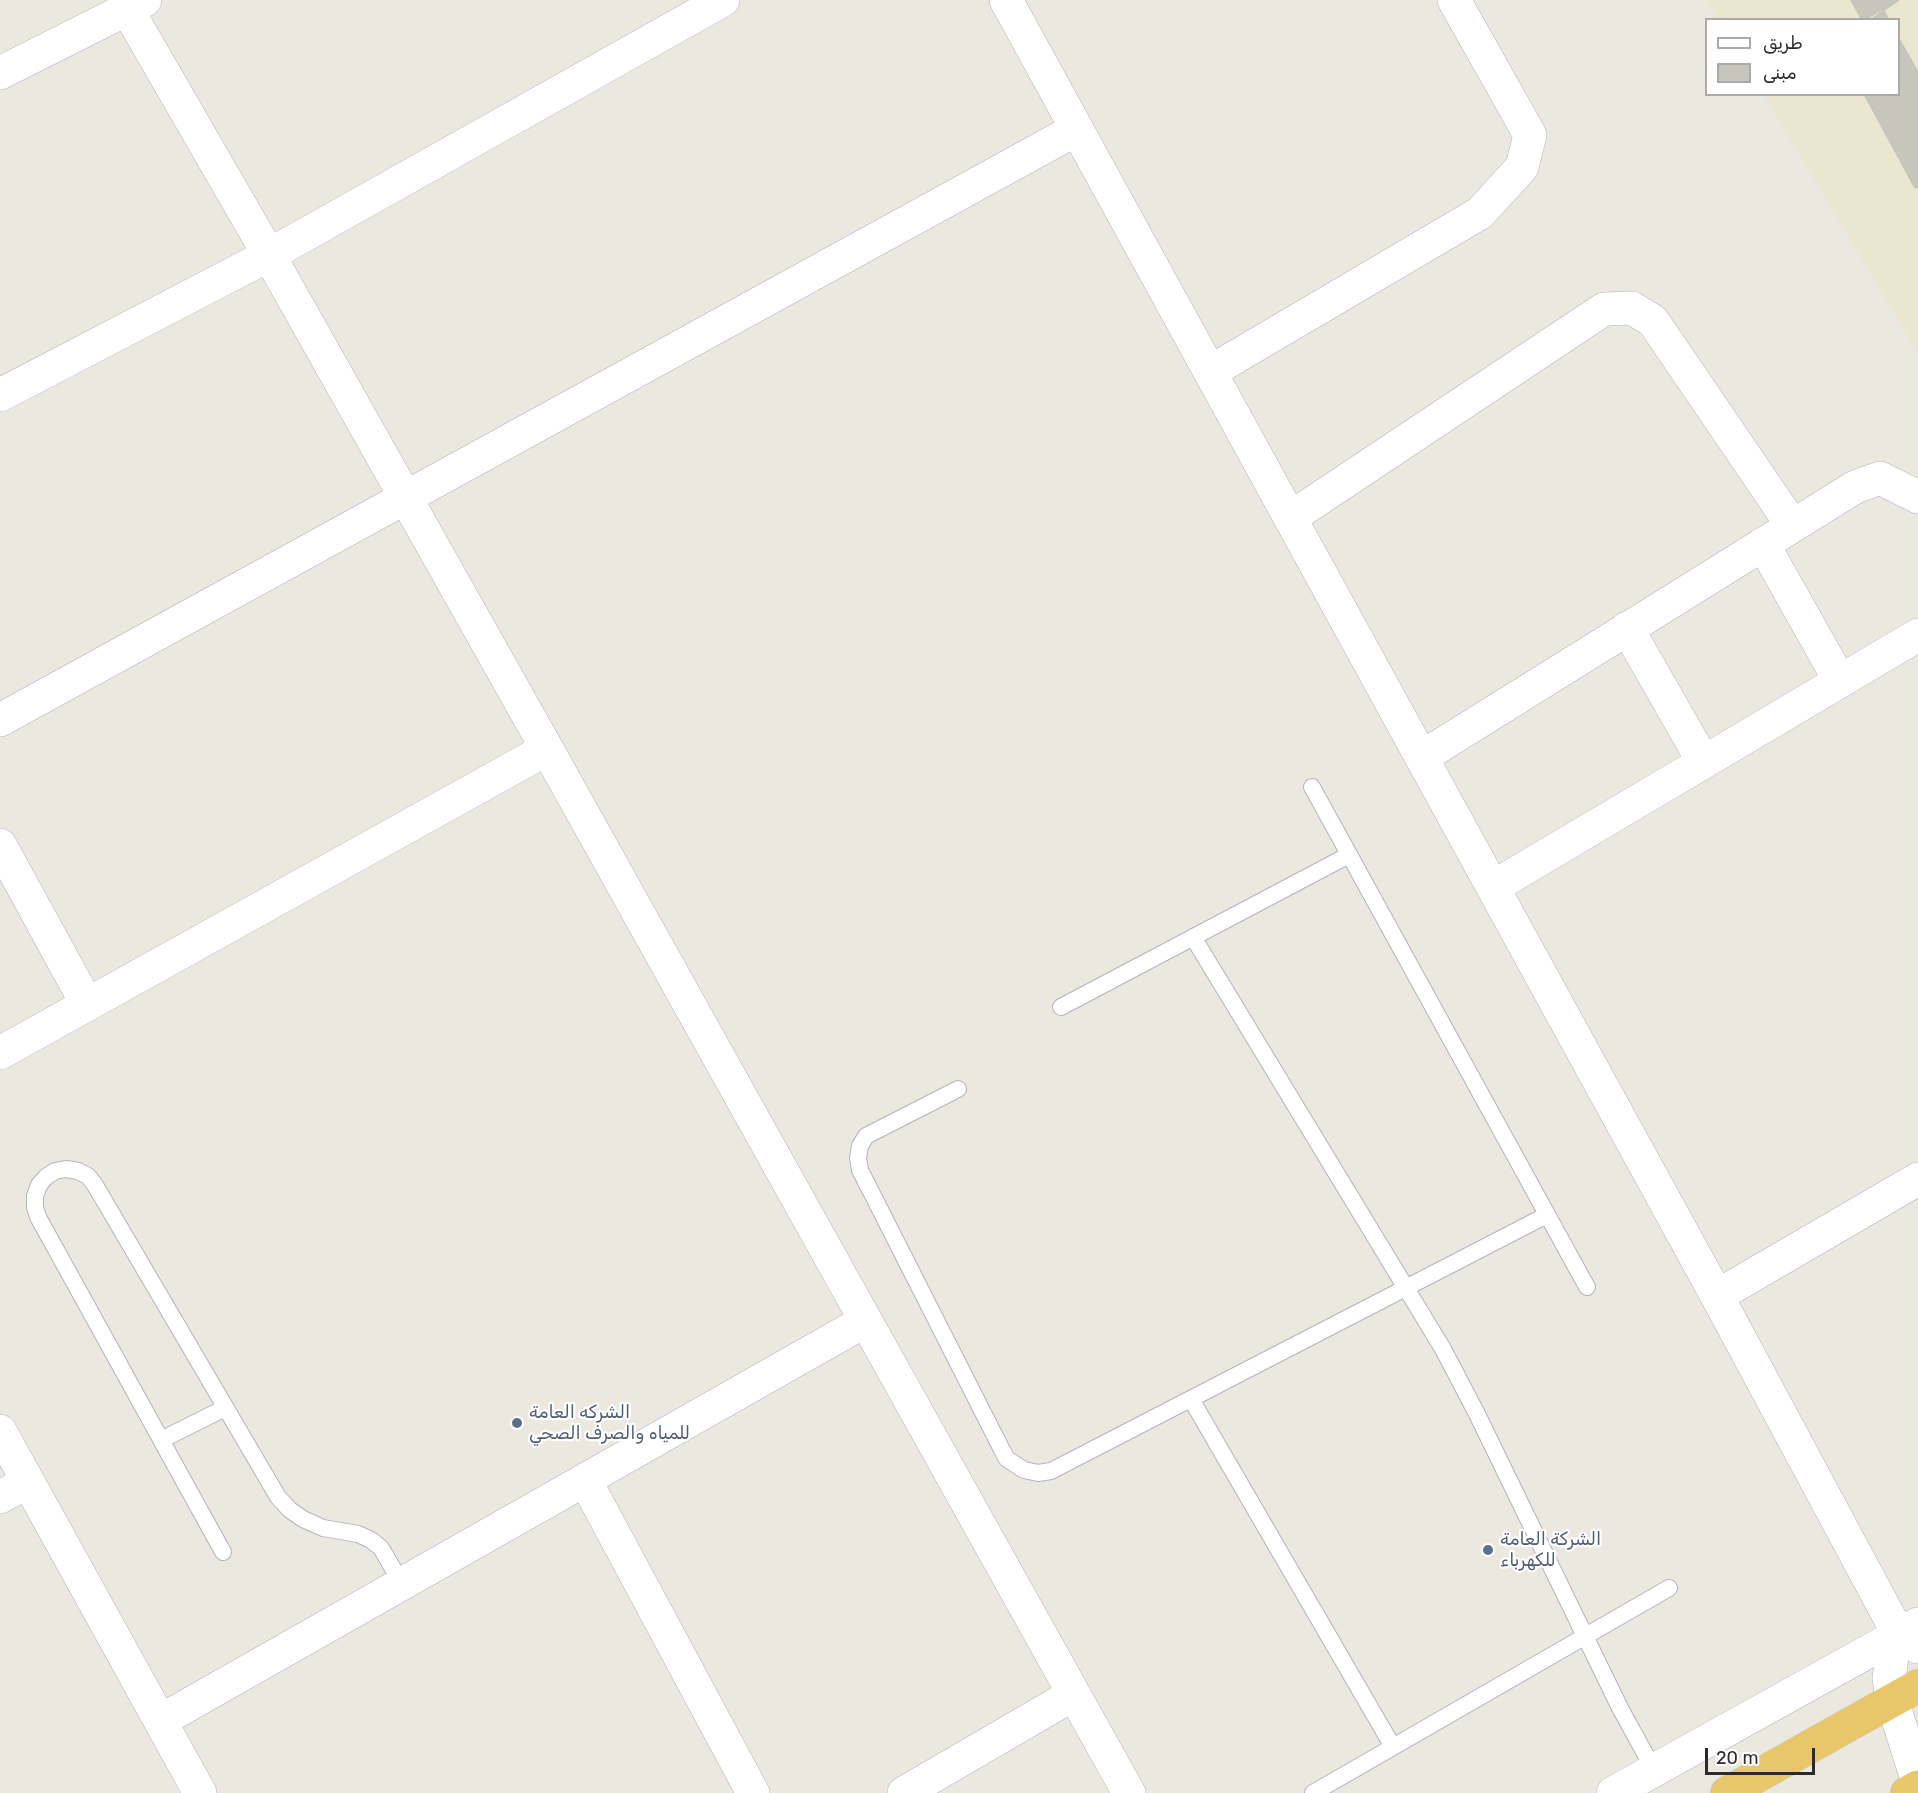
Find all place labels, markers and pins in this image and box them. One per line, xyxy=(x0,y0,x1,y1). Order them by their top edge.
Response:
place label: الشركه العامة للمياه والصرف الصحي xyxy=(529,1402,690,1444)
marker: الشركه العامة للمياه والصرف الصحي xyxy=(510,1416,524,1430)
place label: الشركة العامة للكهرباء xyxy=(1500,1529,1601,1572)
marker: الشركة العامة للكهرباء xyxy=(1481,1543,1495,1557)

